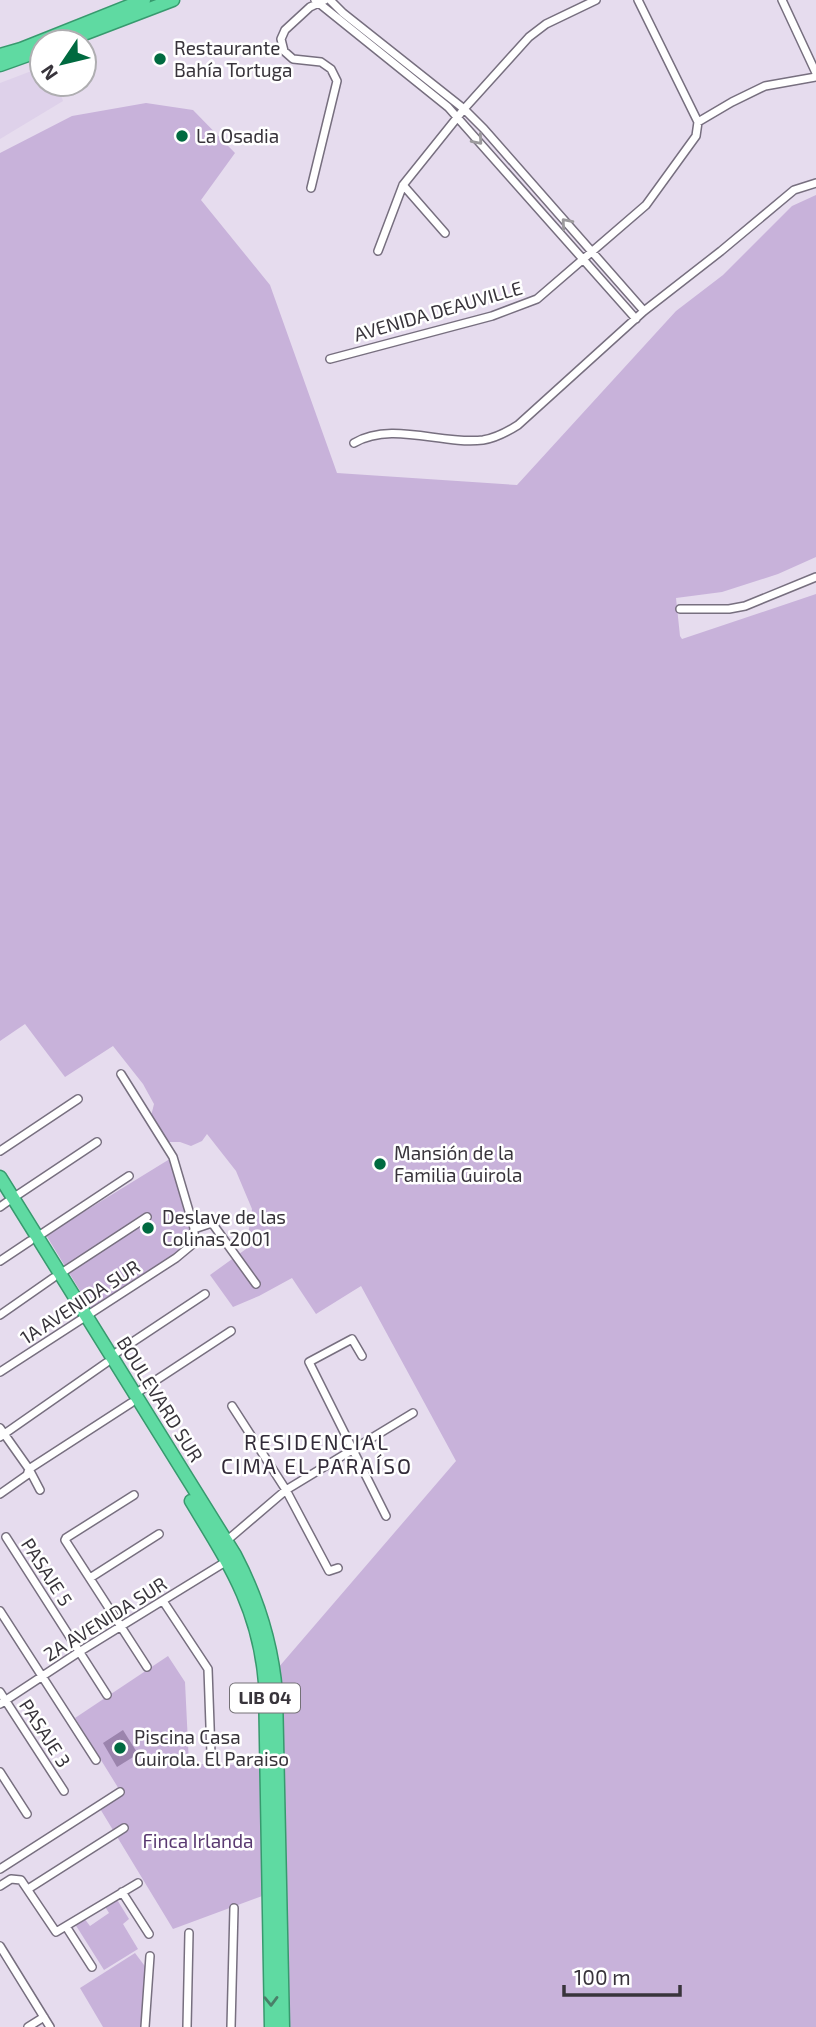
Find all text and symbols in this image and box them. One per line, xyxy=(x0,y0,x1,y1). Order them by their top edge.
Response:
north arrow xyxy=(28,28,98,98)
place label: Restaurante Bahía Tortuga xyxy=(174,36,293,81)
marker: Restaurante Bahía Tortuga xyxy=(152,51,168,67)
text: N xyxy=(35,61,62,85)
place label: La Osadia xyxy=(196,124,279,147)
marker: La Osadia xyxy=(174,128,190,144)
one-way arrow xyxy=(470,132,482,145)
one-way arrow xyxy=(562,218,574,231)
street label: AVENIDA DEAUVILLE xyxy=(351,275,525,346)
place label: Mansión de la Familia Guirola xyxy=(394,1141,522,1186)
marker: Mansión de la Familia Guirola xyxy=(372,1156,388,1172)
place label: Deslave de las Colinas 2001 xyxy=(162,1205,286,1250)
marker: Deslave de las Colinas 2001 xyxy=(140,1220,156,1236)
street label: 1A AVENIDA SUR xyxy=(16,1254,144,1349)
street label: BOULEVARD SUR xyxy=(113,1332,208,1466)
district label: RESIDENCIAL CIMA EL PARAÍSO xyxy=(221,1429,413,1478)
street label: PASAJE 5 xyxy=(17,1533,78,1610)
street label: 2A AVENIDA SUR xyxy=(39,1572,171,1666)
road number: LIB 04 xyxy=(230,1684,300,1713)
street label: PASAJE 3 xyxy=(15,1694,76,1771)
place label: Piscina Casa Guirola. El Paraiso xyxy=(134,1725,289,1770)
marker: Piscina Casa Guirola. El Paraiso xyxy=(112,1740,128,1756)
park label: Finca Irlanda xyxy=(143,1829,253,1852)
scale bar xyxy=(564,1954,680,1998)
text: 100 m xyxy=(574,1964,631,1989)
one-way arrow xyxy=(263,1996,278,2007)

